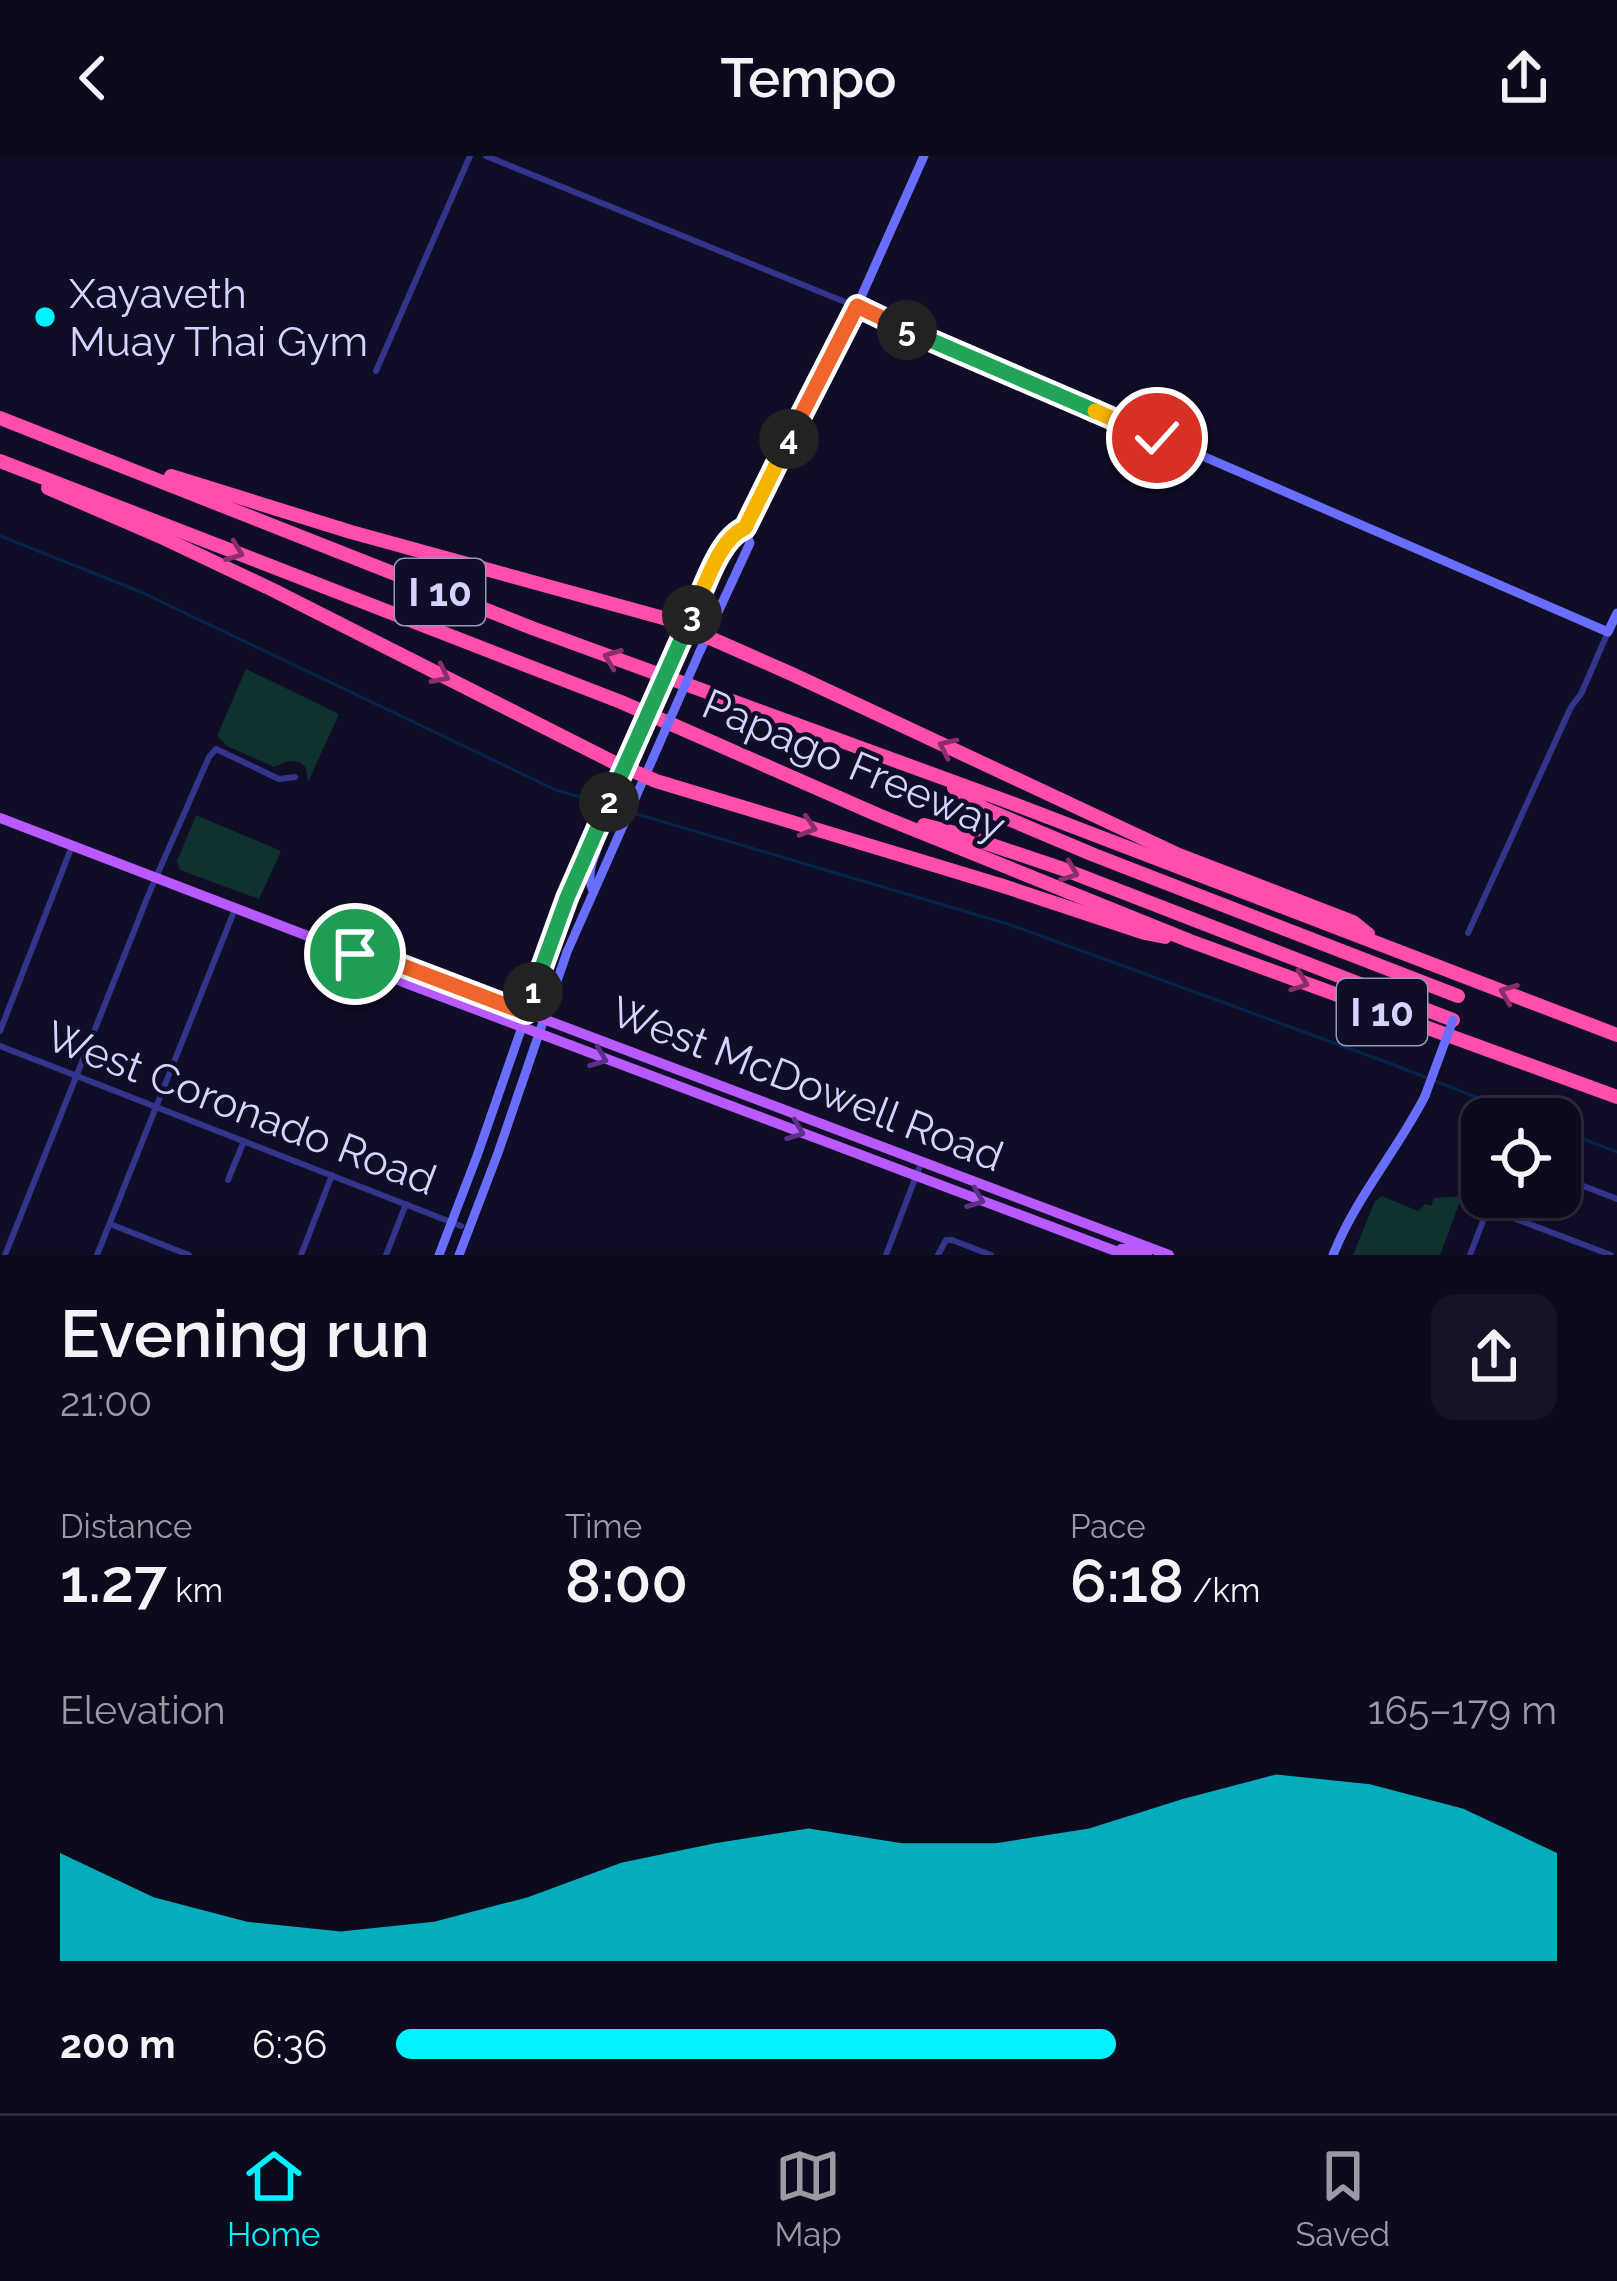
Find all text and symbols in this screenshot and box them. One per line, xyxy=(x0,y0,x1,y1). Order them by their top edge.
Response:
icon: back xyxy=(60,45,126,111)
icon: share xyxy=(1491,45,1557,111)
text: Tempo xyxy=(720,46,897,110)
place label: Xayaveth Muay Thai Gym xyxy=(69,269,368,366)
pin: 5 xyxy=(877,300,937,360)
marker: Xayaveth Muay Thai Gym xyxy=(32,304,58,330)
text: 5 xyxy=(898,310,916,349)
pin xyxy=(1106,387,1208,489)
icon: check xyxy=(1124,405,1190,471)
pin: 4 xyxy=(759,409,819,469)
text: 4 xyxy=(780,419,798,458)
one-way arrow xyxy=(224,537,245,562)
road number: I 10 xyxy=(395,559,485,625)
pin: 3 xyxy=(662,585,722,645)
text: 3 xyxy=(683,595,701,634)
one-way arrow xyxy=(603,647,624,672)
one-way arrow xyxy=(429,660,450,684)
street label: Papago Freeway xyxy=(695,679,1013,851)
one-way arrow xyxy=(937,738,959,762)
pin: 2 xyxy=(579,772,639,832)
text: 2 xyxy=(600,782,618,821)
one-way arrow xyxy=(797,813,818,838)
one-way arrow xyxy=(1059,858,1080,883)
pin xyxy=(304,903,406,1005)
icon: arrive xyxy=(322,921,388,987)
pin: 1 xyxy=(503,962,563,1022)
one-way arrow xyxy=(1289,967,1310,992)
text: 1 xyxy=(525,972,541,1011)
road number: I 10 xyxy=(1337,979,1427,1045)
one-way arrow xyxy=(1498,983,1519,1008)
street label: West McDowell Road xyxy=(604,987,1010,1181)
street label: West Coronado Road xyxy=(39,1011,443,1205)
one-way arrow xyxy=(588,1043,609,1068)
map controls xyxy=(1461,1098,1581,1218)
button: locate xyxy=(1461,1098,1581,1218)
one-way arrow xyxy=(784,1117,805,1142)
one-way arrow xyxy=(964,1184,985,1209)
button: share xyxy=(1431,1294,1557,1420)
text: Evening run xyxy=(60,1295,430,1372)
text: 21:00 xyxy=(60,1379,152,1425)
text: Distance xyxy=(60,1507,192,1546)
text: Time xyxy=(565,1507,642,1546)
text: Pace xyxy=(1070,1507,1146,1546)
text: 1.27 xyxy=(60,1546,167,1616)
text: 8:00 xyxy=(565,1546,688,1616)
text: 6:18 xyxy=(1070,1546,1184,1616)
text: km xyxy=(167,1571,223,1610)
text: /km xyxy=(1184,1571,1260,1610)
text: Elevation xyxy=(60,1687,226,1733)
text: 165–179 m xyxy=(1368,1687,1557,1733)
text: 200 m xyxy=(60,2021,176,2067)
text: 6:36 xyxy=(252,2021,327,2067)
tab: Home xyxy=(227,2143,320,2254)
tab: Map xyxy=(774,2143,842,2254)
tab: Saved xyxy=(1296,2143,1390,2254)

